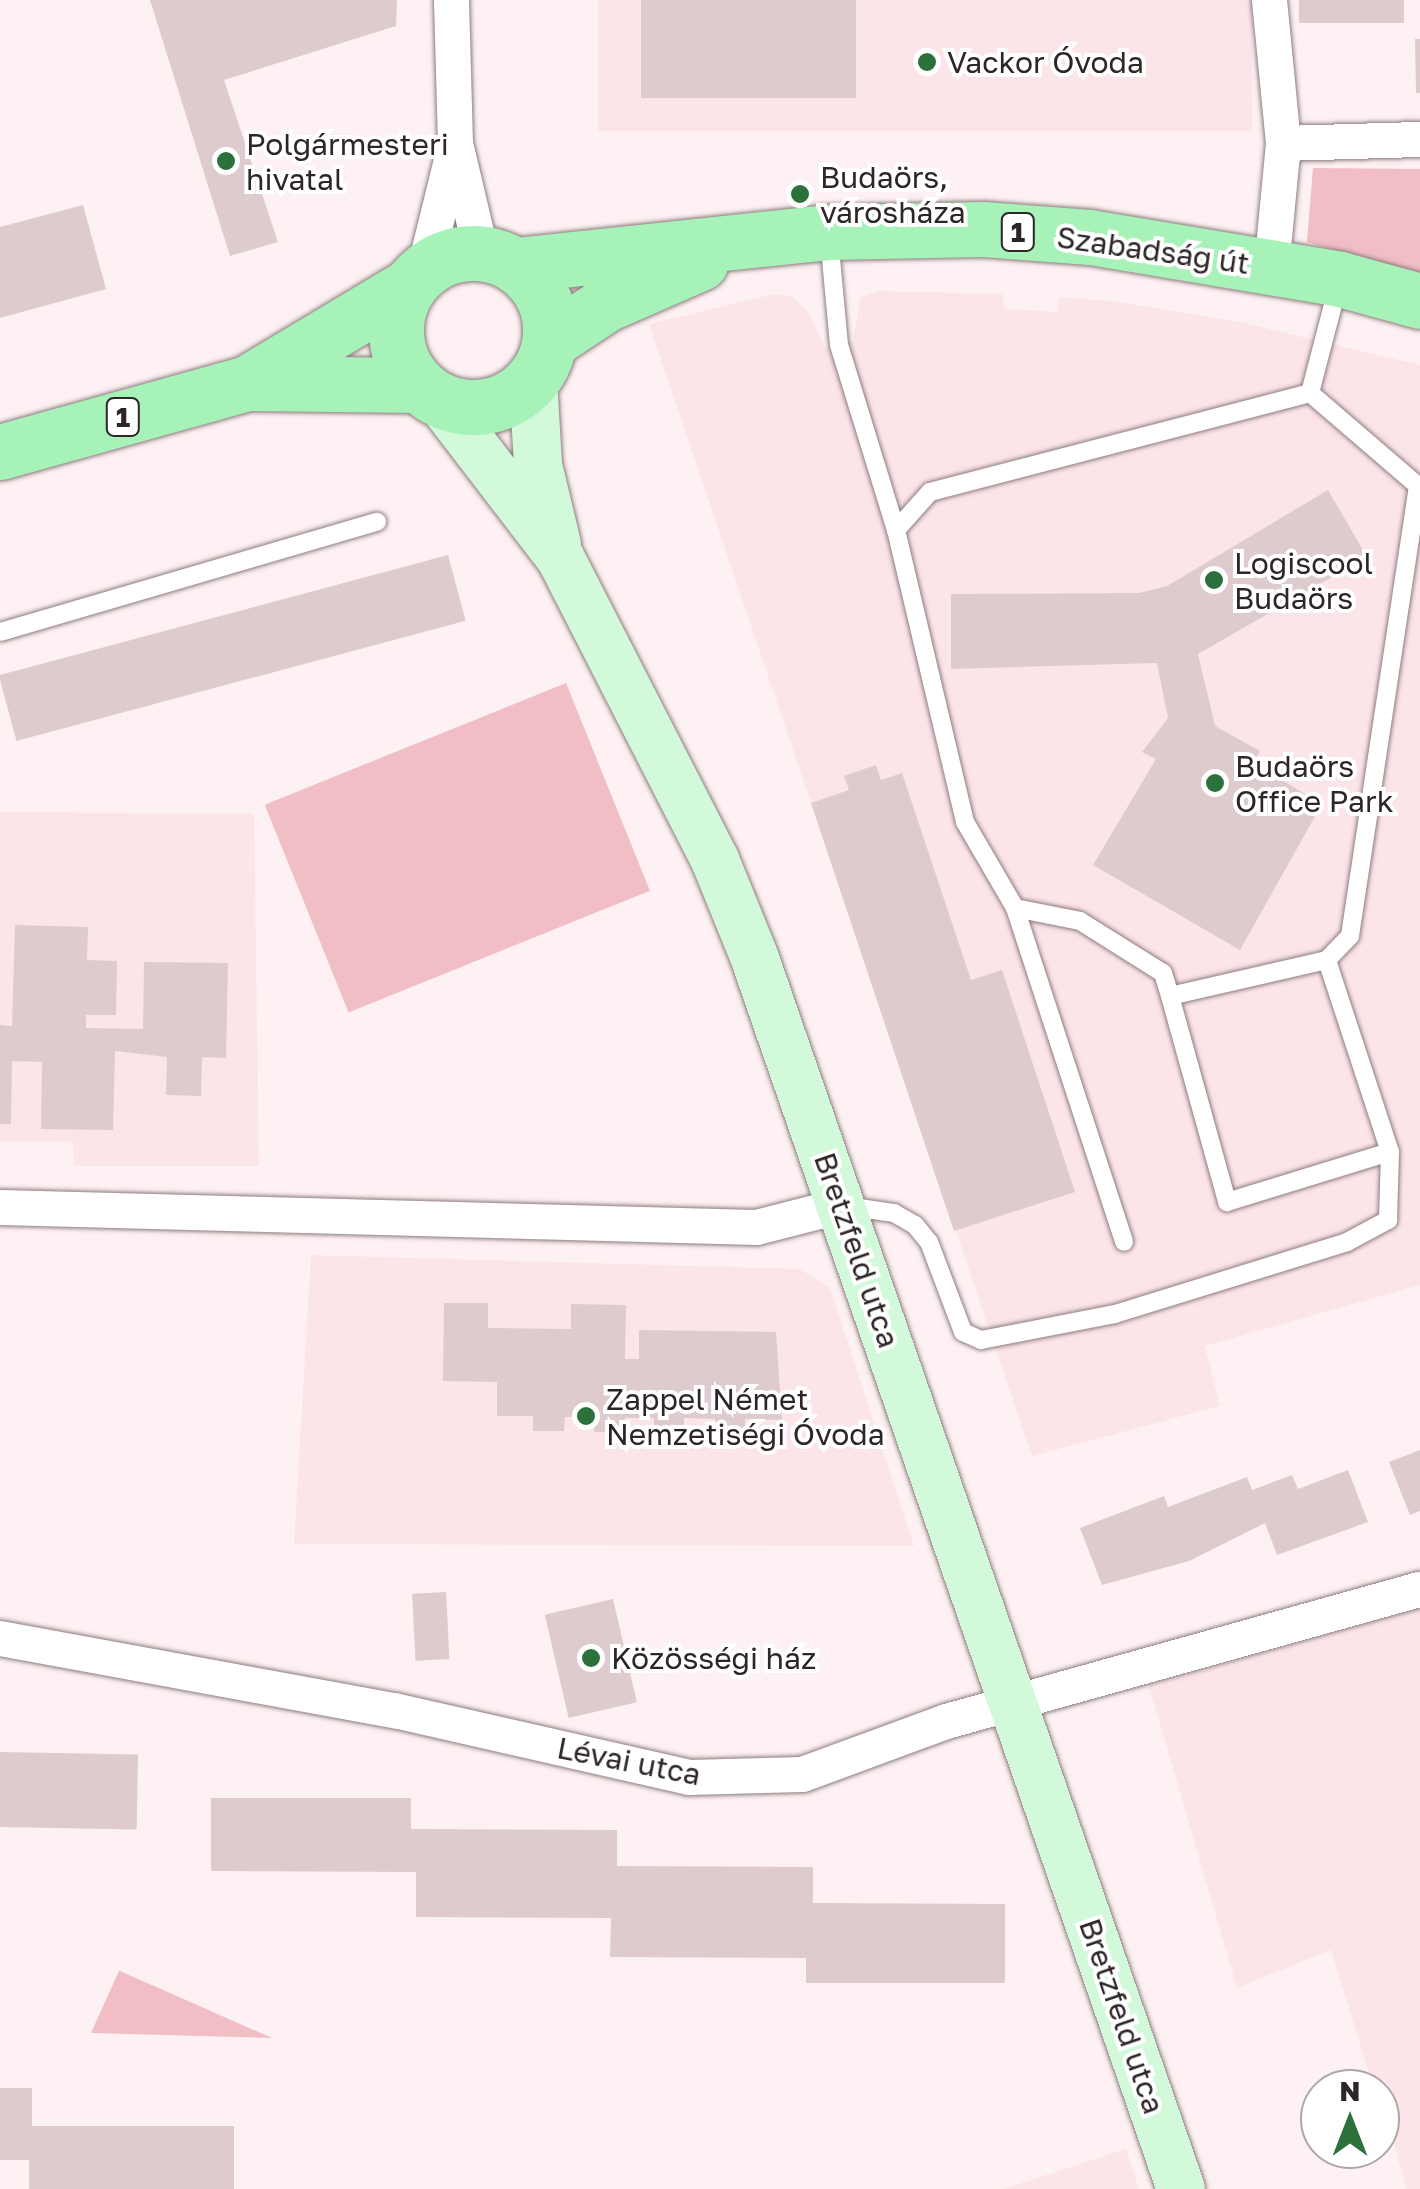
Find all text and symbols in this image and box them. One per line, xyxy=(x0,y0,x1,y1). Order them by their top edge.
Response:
place label: Vackor Óvoda xyxy=(947,44,1144,80)
marker: Vackor Óvoda xyxy=(916,51,938,73)
place label: Polgármesteri hivatal xyxy=(246,126,449,196)
marker: Polgármesteri hivatal xyxy=(215,150,237,172)
place label: Budaörs, városháza xyxy=(820,159,966,230)
marker: Budaörs, városháza xyxy=(789,183,811,205)
road number: 1 xyxy=(1000,209,1036,255)
street label: Szabadság út xyxy=(1054,219,1252,281)
road number: 1 xyxy=(106,394,140,440)
place label: Logiscool Budaörs xyxy=(1234,545,1373,616)
marker: Logiscool Budaörs xyxy=(1203,569,1225,591)
place label: Budaörs Office Park xyxy=(1235,748,1394,818)
marker: Budaörs Office Park xyxy=(1204,772,1226,794)
street label: Bretzfeld utca xyxy=(807,1148,907,1352)
place label: Zappel Német Nemzetiségi Óvoda xyxy=(606,1381,885,1452)
marker: Zappel Német Nemzetiségi Óvoda xyxy=(575,1405,597,1427)
place label: Közösségi ház xyxy=(611,1640,816,1676)
marker: Közösségi ház xyxy=(580,1647,602,1669)
street label: Lévai utca xyxy=(554,1729,704,1793)
street label: Bretzfeld utca xyxy=(1072,1914,1172,2118)
north arrow xyxy=(1300,2069,1400,2169)
text: N xyxy=(1339,2074,1361,2107)

